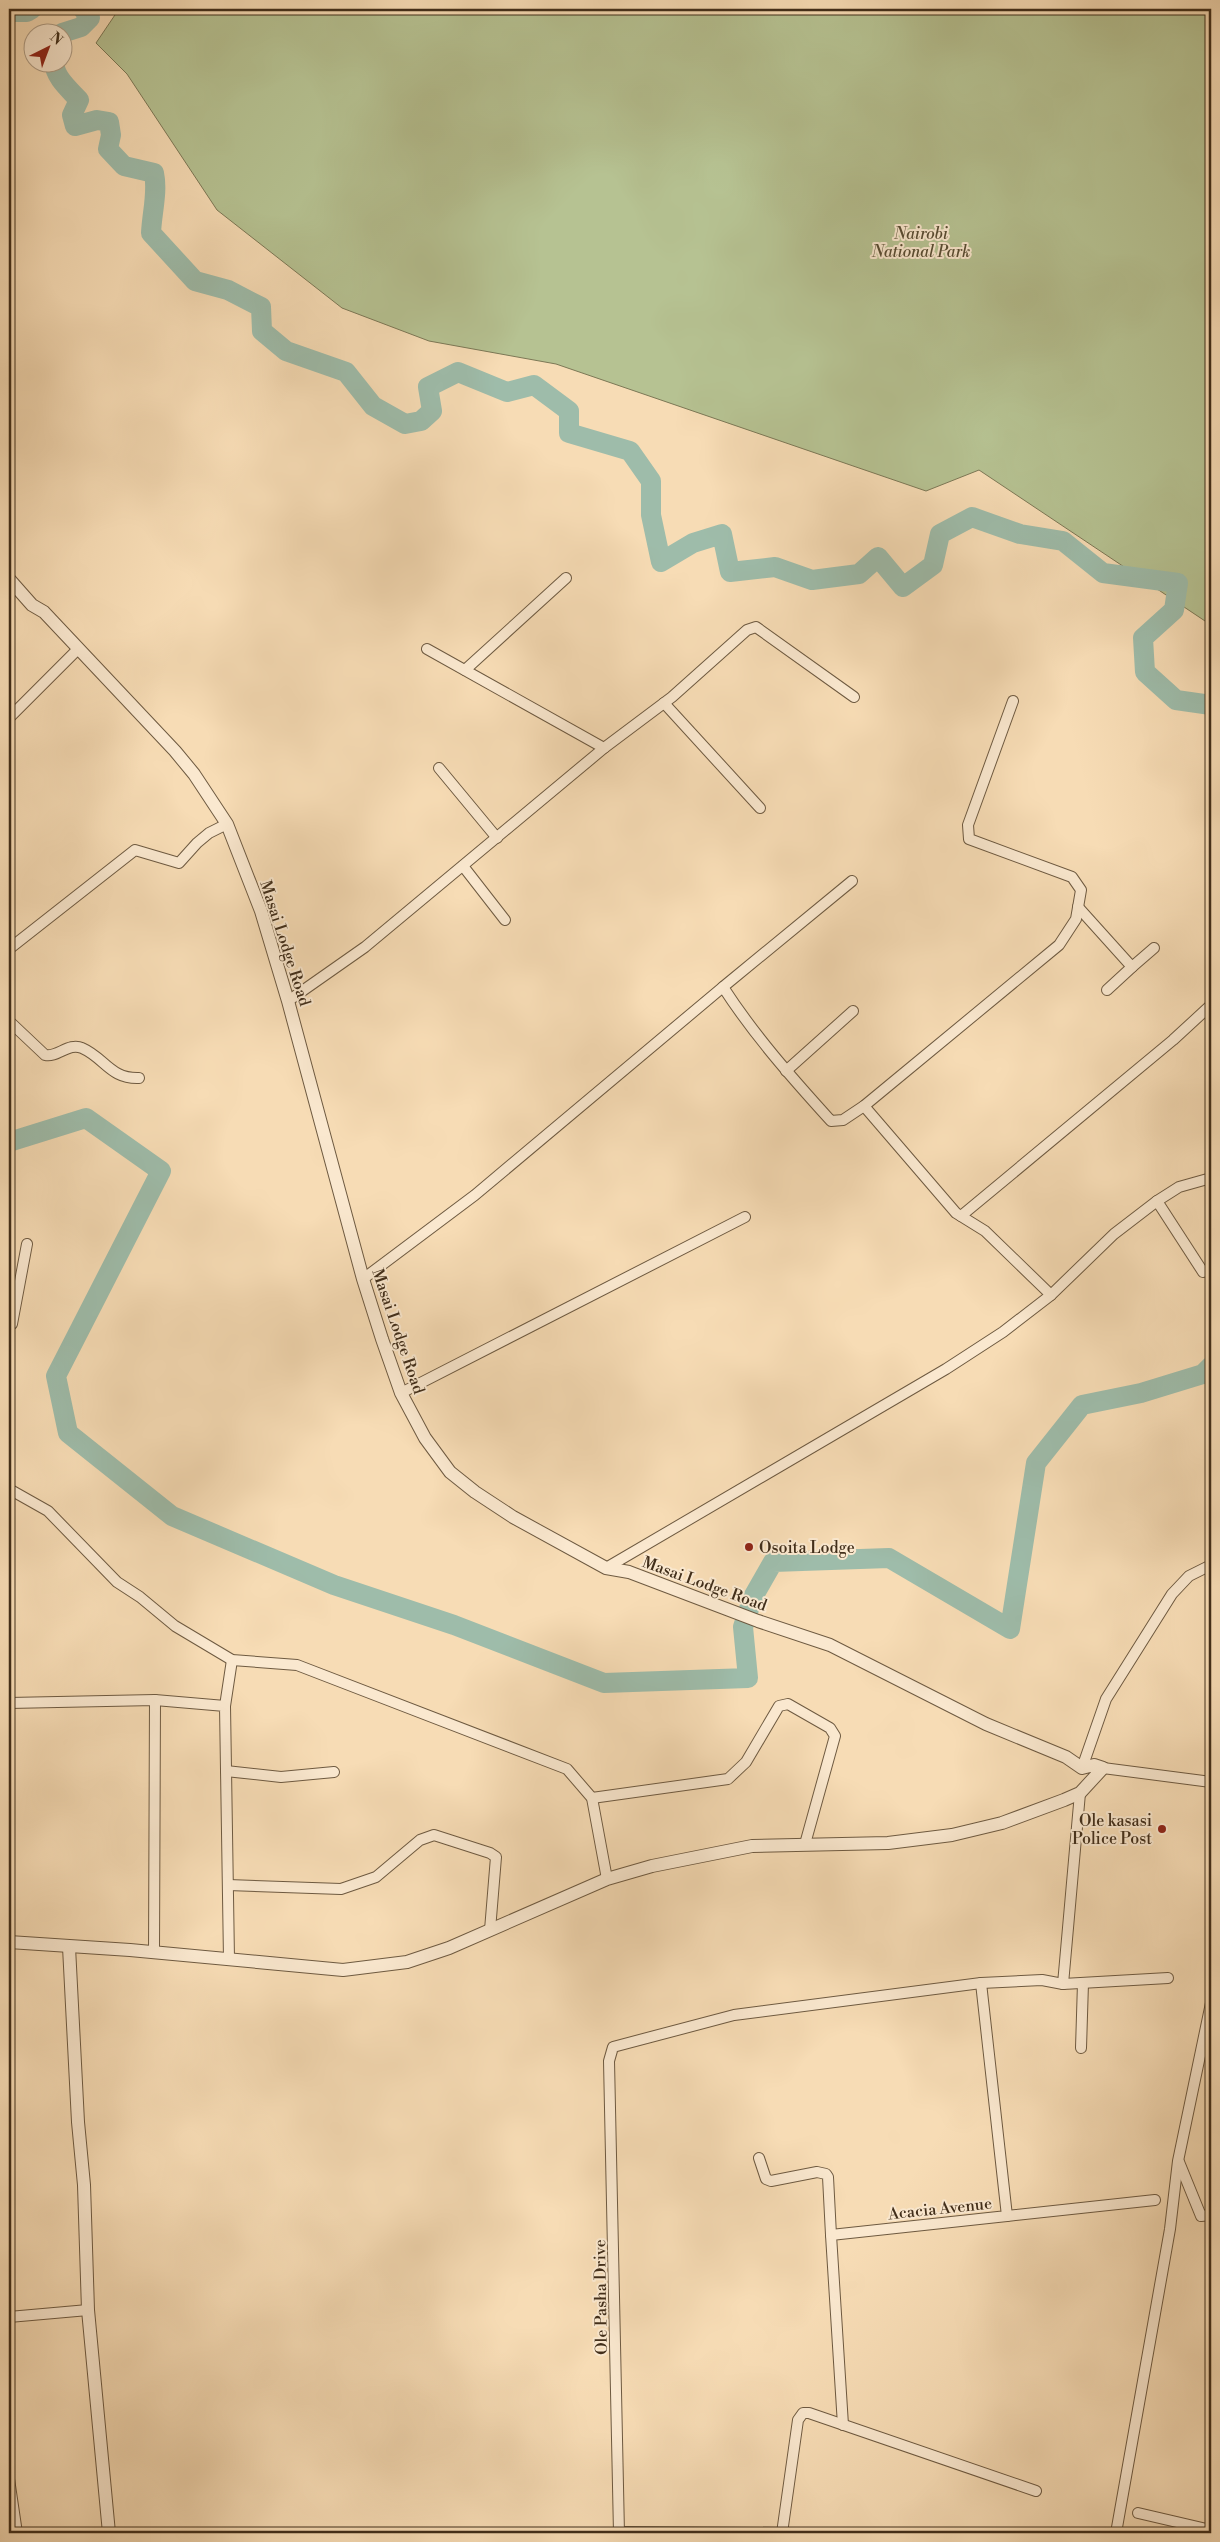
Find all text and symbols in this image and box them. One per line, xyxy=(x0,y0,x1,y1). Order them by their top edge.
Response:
north arrow xyxy=(22,22,72,72)
text: N xyxy=(46,29,66,49)
park label: Nairobi National Park xyxy=(871,224,970,262)
street label: Masai Lodge Road xyxy=(255,878,315,1009)
street label: Masai Lodge Road xyxy=(367,1266,429,1397)
place label: Osoita Lodge xyxy=(759,1538,855,1558)
marker: Osoita Lodge xyxy=(743,1541,755,1553)
street label: Masai Lodge Road xyxy=(640,1552,770,1616)
place label: Ole kasasi Police Post xyxy=(1072,1811,1152,1849)
marker: Ole kasasi Police Post xyxy=(1156,1823,1168,1835)
street label: Acacia Avenue xyxy=(886,2194,993,2224)
street label: Ole Pasha Drive xyxy=(590,2239,612,2355)

